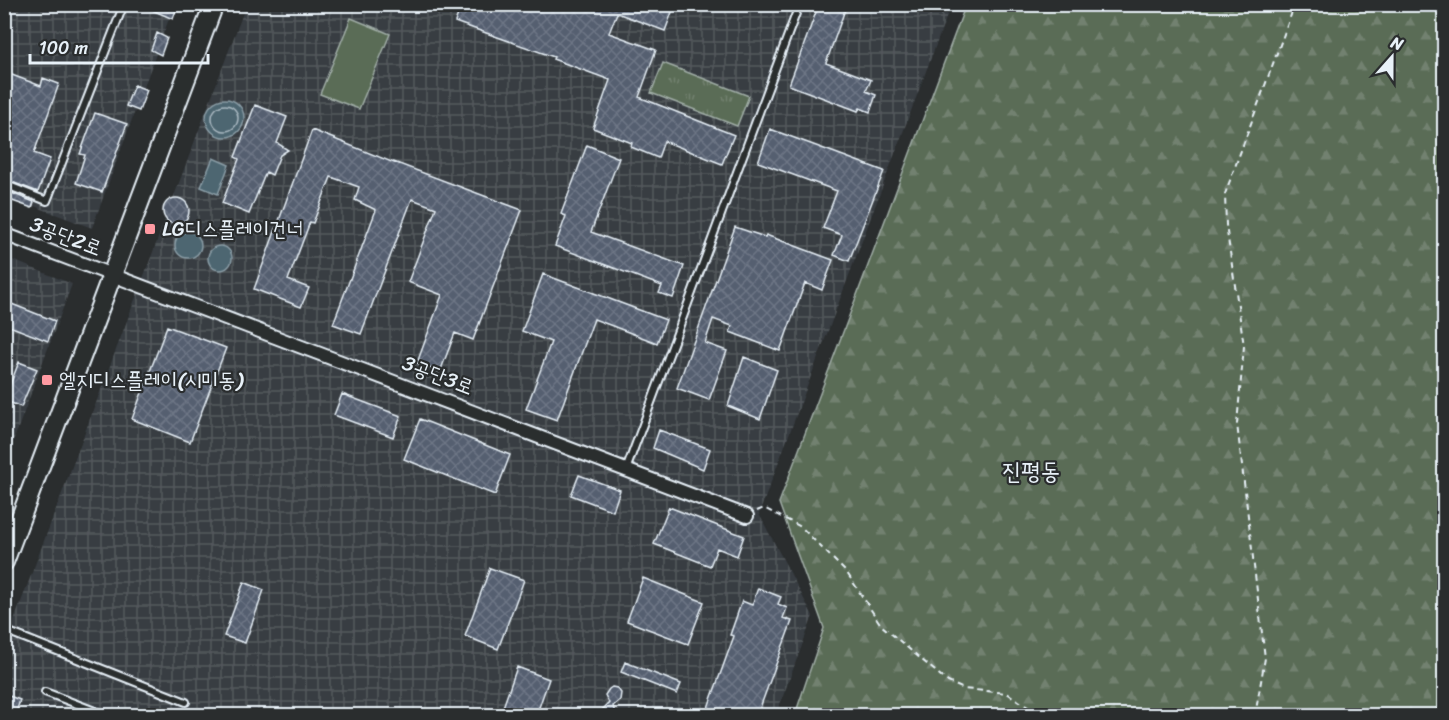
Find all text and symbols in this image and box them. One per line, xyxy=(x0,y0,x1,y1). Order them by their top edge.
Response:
scale bar xyxy=(30,27,208,65)
north arrow xyxy=(1362,27,1422,87)
text: N xyxy=(1386,28,1408,59)
text: 100 m xyxy=(39,32,88,64)
street label: 3공단2로 xyxy=(24,205,108,267)
place label: LG디스플레이건너 xyxy=(162,210,303,248)
marker: LG디스플레이건너 xyxy=(143,222,157,236)
street label: 3공단3로 xyxy=(397,344,479,406)
place label: 엘지디스플레이(시미동) xyxy=(59,361,244,399)
marker: 엘지디스플레이(시미동) xyxy=(40,373,54,387)
district label: 진평동 xyxy=(1002,450,1060,492)

